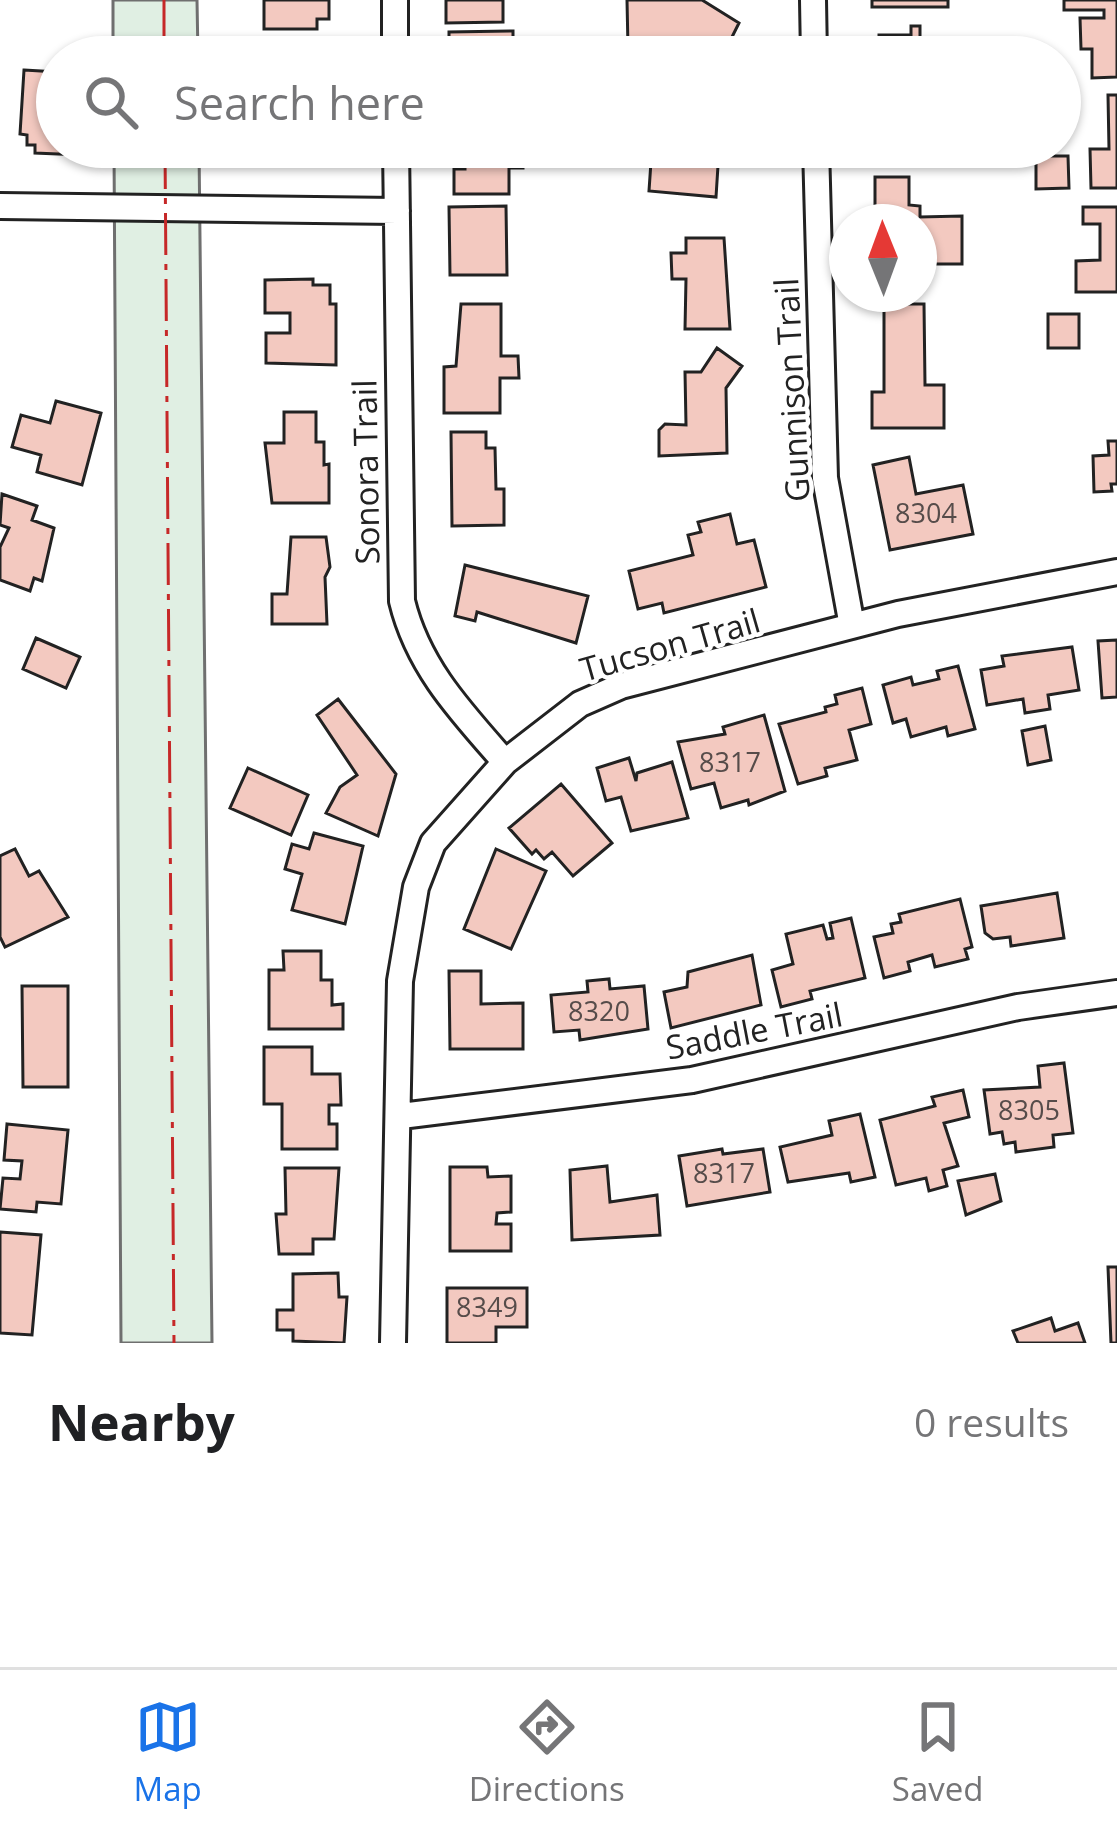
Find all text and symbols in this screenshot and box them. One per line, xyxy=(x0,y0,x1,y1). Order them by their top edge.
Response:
search box xyxy=(36,36,1081,168)
icon: search xyxy=(78,69,144,135)
text: Search here xyxy=(174,72,425,133)
north arrow xyxy=(829,204,937,312)
street label: Gunnison Trail xyxy=(763,277,820,503)
street label: Sonora Trail xyxy=(341,379,390,565)
house number: 8304 xyxy=(895,494,957,531)
street label: Tucson Trail xyxy=(575,597,765,692)
house number: 8317 xyxy=(699,743,761,780)
street label: Saddle Trail xyxy=(662,991,846,1070)
house number: 8320 xyxy=(568,992,630,1029)
house number: 8305 xyxy=(998,1091,1060,1128)
house number: 8317 xyxy=(693,1154,755,1191)
house number: 8349 xyxy=(456,1288,518,1325)
text: Nearby xyxy=(48,1386,235,1456)
text: 0 results xyxy=(914,1395,1069,1448)
tab: Map xyxy=(134,1694,202,1811)
tab: Directions xyxy=(469,1694,625,1811)
tab: Saved xyxy=(892,1694,983,1811)

